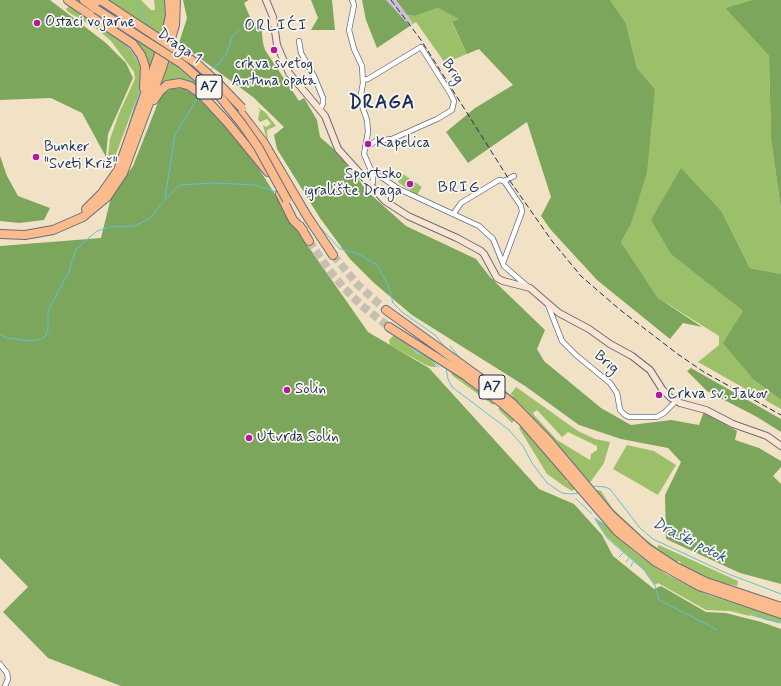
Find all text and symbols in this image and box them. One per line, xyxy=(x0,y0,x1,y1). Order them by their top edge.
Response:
place label: Ostaci vojarne xyxy=(45,14,135,32)
district label: ORLIĆI xyxy=(245,17,307,37)
marker: Ostaci vojarne xyxy=(32,18,42,28)
street label: Draga 1 xyxy=(153,25,205,69)
marker: crkva svetog Antuna opata xyxy=(269,45,279,55)
place label: crkva svetog Antuna opata xyxy=(232,56,316,91)
street label: Brig xyxy=(437,56,467,88)
road number: A7 xyxy=(196,75,222,99)
district label: DRAGA xyxy=(349,93,415,115)
place label: Kapelica xyxy=(376,135,430,153)
place label: Bunker "Sveti Križ" xyxy=(44,139,118,174)
marker: Kapelica xyxy=(363,139,373,149)
marker: Bunker "Sveti Križ" xyxy=(31,152,41,162)
place label: Sportsko igralište Draga xyxy=(304,166,402,201)
marker: Sportsko igralište Draga xyxy=(405,179,415,189)
district label: BRIG xyxy=(438,179,480,199)
street label: Brig xyxy=(590,347,622,379)
road number: A7 xyxy=(479,375,505,399)
place label: Solin xyxy=(295,381,326,399)
marker: Solin xyxy=(282,385,292,395)
place label: Crkva sv. Jakov xyxy=(667,386,768,404)
marker: Crkva sv. Jakov xyxy=(654,390,664,400)
place label: Utvrda Solin xyxy=(257,429,339,447)
marker: Utvrda Solin xyxy=(244,433,254,443)
water label: Draški potok xyxy=(649,514,729,568)

